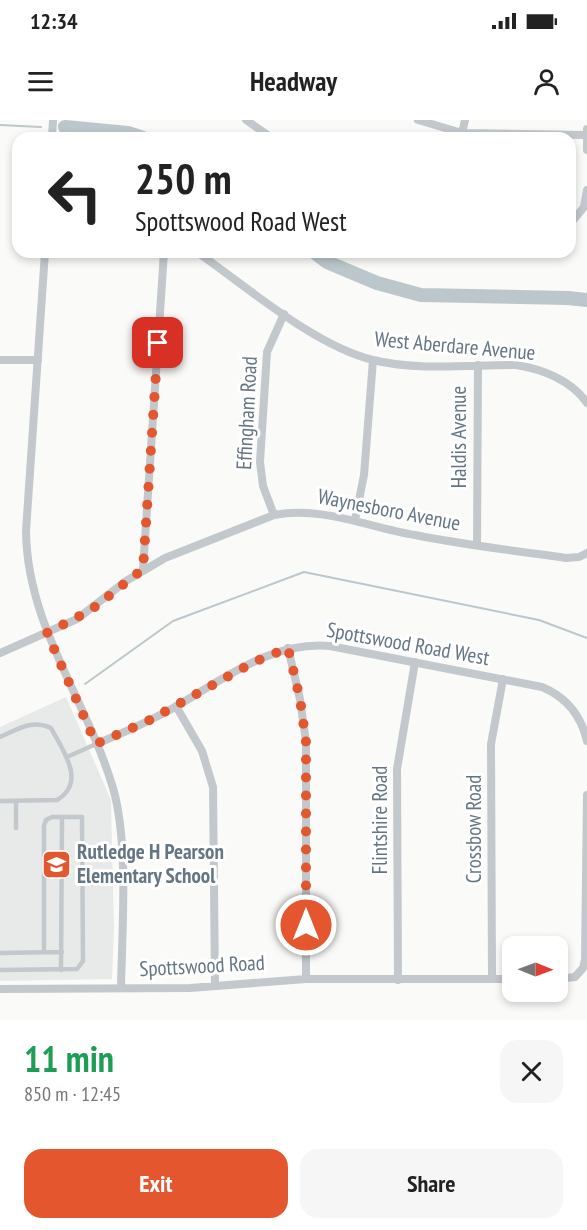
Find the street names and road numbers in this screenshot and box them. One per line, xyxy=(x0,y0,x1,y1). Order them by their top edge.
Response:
street label: West Aberdare Avenue xyxy=(374,325,537,366)
street label: Effingham Road xyxy=(230,356,263,470)
street label: Haldis Avenue xyxy=(445,386,472,488)
street label: Waynesboro Avenue xyxy=(315,482,463,537)
street label: Spottswood Road West xyxy=(325,616,492,671)
street label: Flintshire Road xyxy=(366,766,393,874)
street label: Crossbow Road xyxy=(460,775,487,883)
street label: Spottswood Road xyxy=(139,949,265,982)

